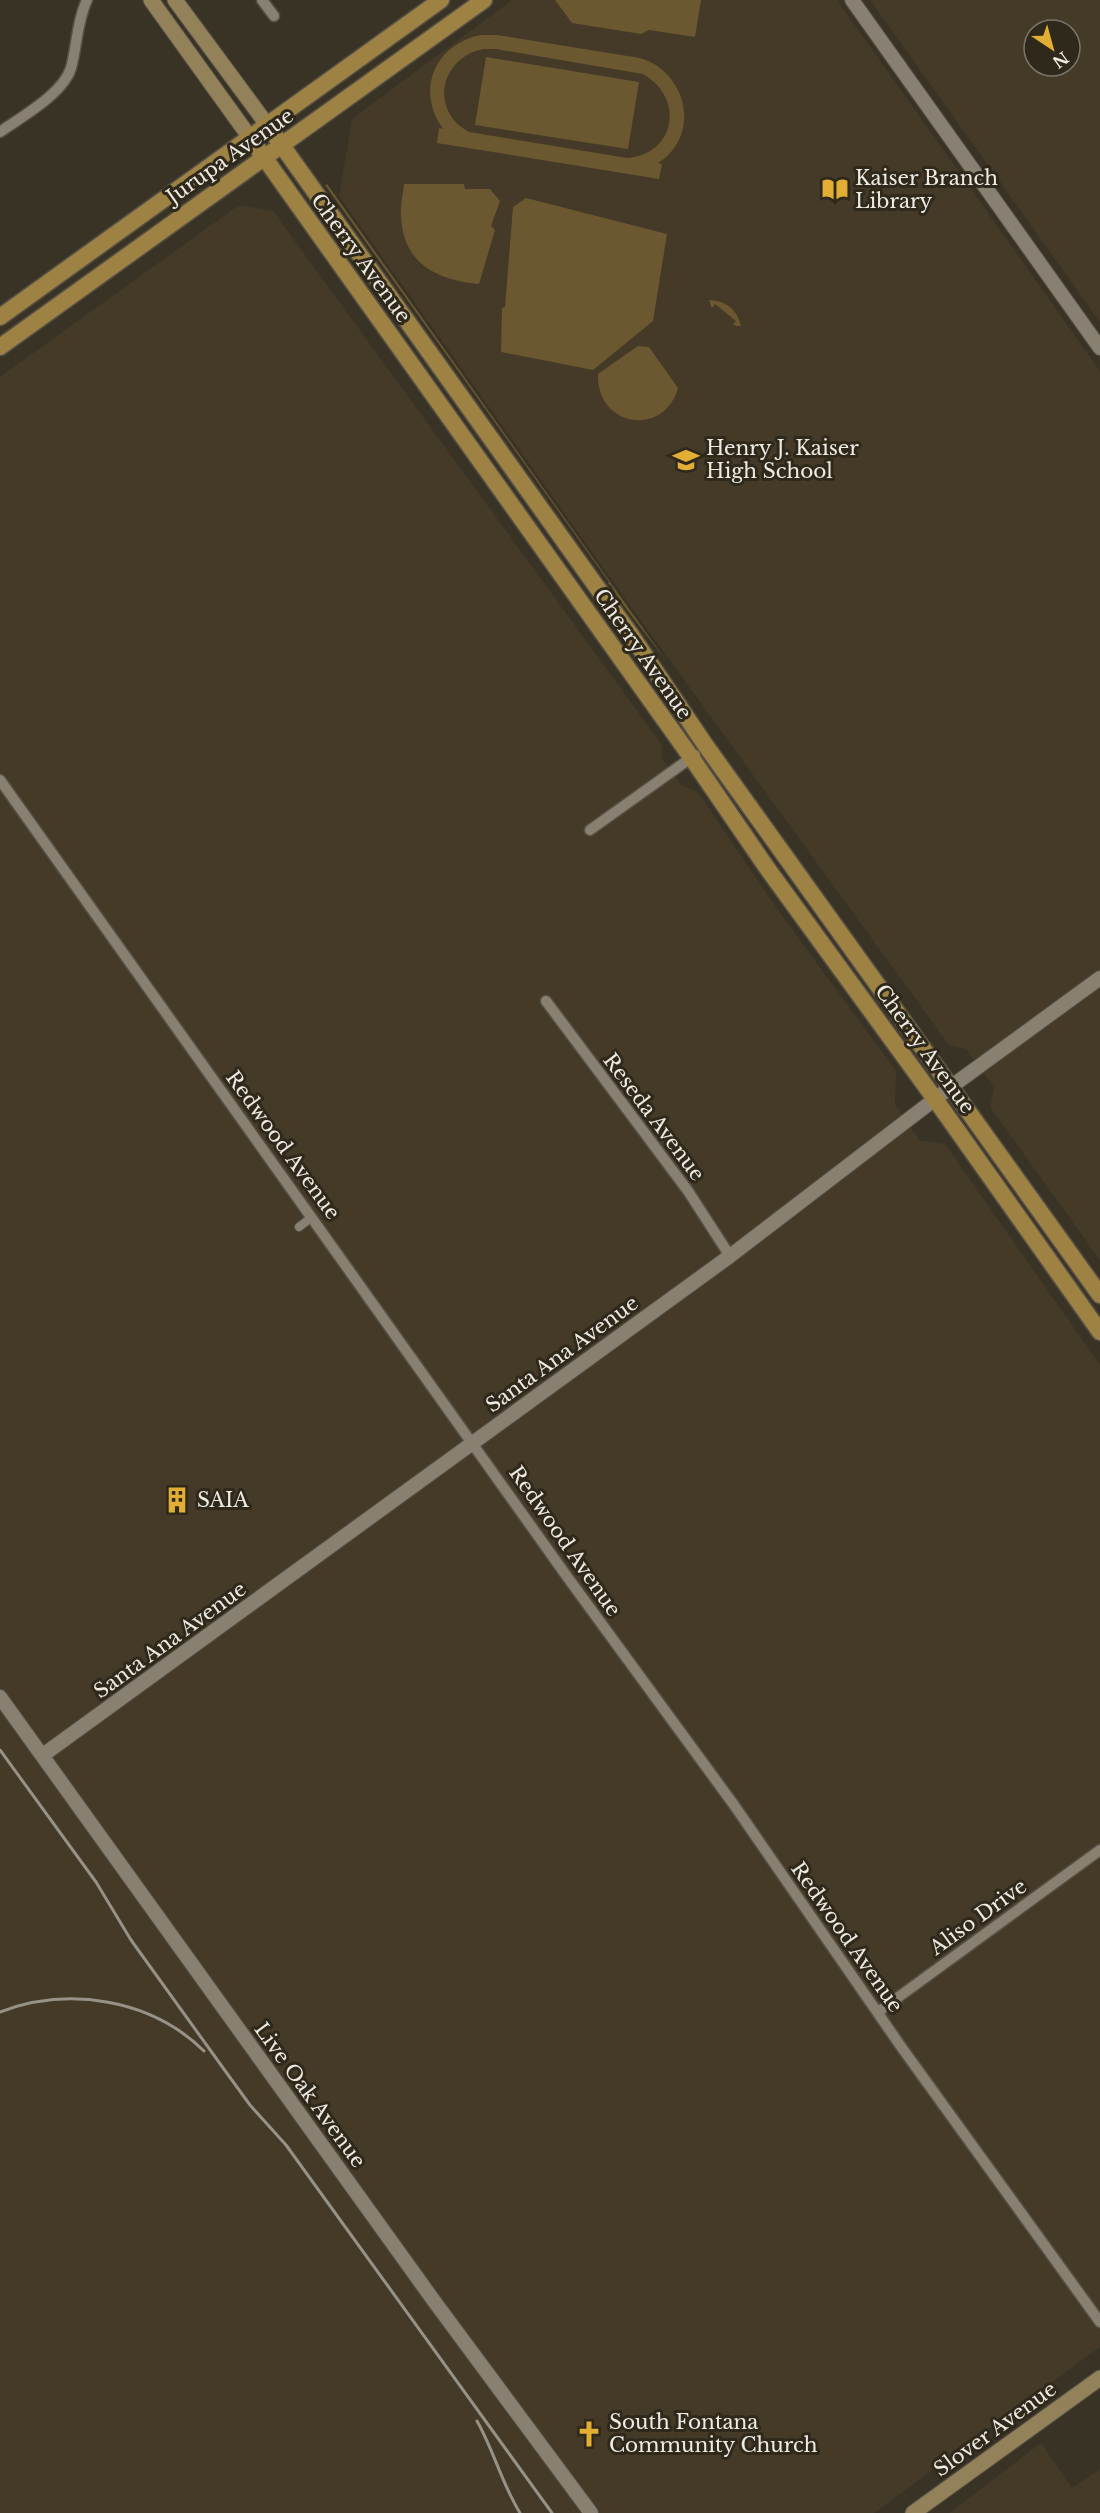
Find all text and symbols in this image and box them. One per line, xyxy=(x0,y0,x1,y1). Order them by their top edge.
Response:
north arrow xyxy=(1022,18,1082,78)
text: N xyxy=(1049,48,1073,73)
street label: Jurupa Avenue xyxy=(159,103,298,210)
place label: Kaiser Branch Library xyxy=(855,166,998,213)
library icon: Kaiser Branch Library xyxy=(820,174,850,204)
street label: Cherry Avenue xyxy=(306,189,416,327)
place label: Henry J. Kaiser High School xyxy=(706,436,859,483)
school or university icon: Henry J. Kaiser High School xyxy=(671,445,701,475)
street label: Cherry Avenue xyxy=(589,584,697,724)
street label: Cherry Avenue xyxy=(870,980,980,1118)
street label: Reseda Avenue xyxy=(598,1049,710,1185)
street label: Redwood Avenue xyxy=(221,1066,345,1224)
street label: Santa Ana Avenue xyxy=(481,1291,643,1417)
street label: Redwood Avenue xyxy=(504,1461,626,1621)
building icon: SAIA xyxy=(162,1485,192,1515)
place label: SAIA xyxy=(197,1488,249,1512)
street label: Santa Ana Avenue xyxy=(89,1577,251,1703)
street label: Redwood Avenue xyxy=(786,1857,908,2017)
street label: Aliso Drive xyxy=(924,1874,1031,1961)
street label: Live Oak Avenue xyxy=(249,2018,371,2172)
street label: Slover Avenue xyxy=(929,2377,1061,2481)
place label: South Fontana Community Church xyxy=(609,2410,818,2457)
church icon: South Fontana Community Church xyxy=(574,2419,604,2449)

